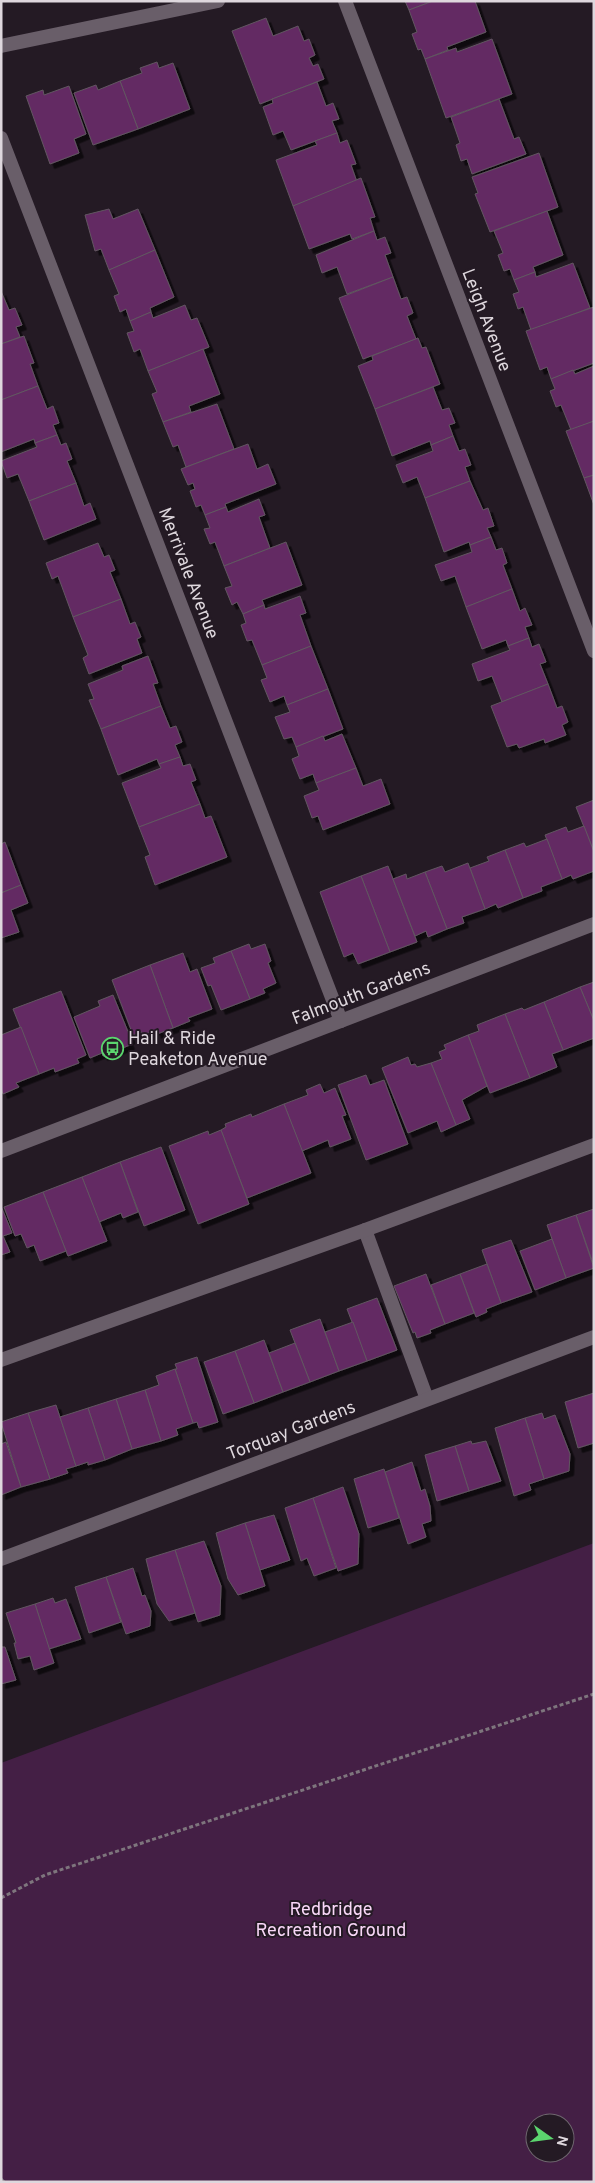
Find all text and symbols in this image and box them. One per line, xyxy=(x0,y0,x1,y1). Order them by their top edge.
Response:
street label: Leigh Avenue xyxy=(455,266,516,375)
street label: Merrivale Avenue xyxy=(152,504,223,643)
street label: Falmouth Gardens xyxy=(289,957,434,1031)
place label: Hail & Ride Peaketon Avenue xyxy=(128,1028,267,1072)
bus stop icon: Hail & Ride Peaketon Avenue xyxy=(100,1036,124,1060)
street label: Torquay Gardens xyxy=(224,1396,359,1467)
park label: Redbridge Recreation Ground xyxy=(255,1899,407,1943)
north arrow xyxy=(525,2113,575,2163)
text: N xyxy=(552,2134,571,2148)

